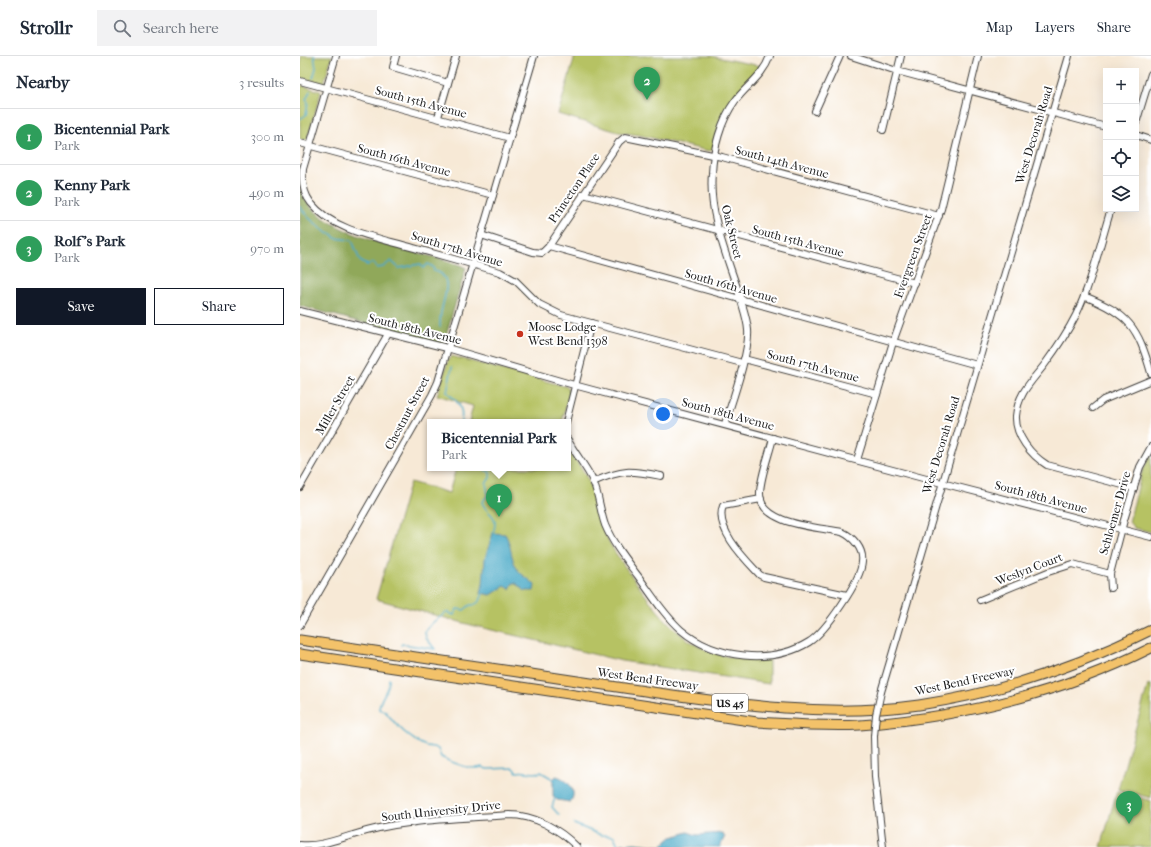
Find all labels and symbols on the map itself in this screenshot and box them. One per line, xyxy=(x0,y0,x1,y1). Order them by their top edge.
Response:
pin: 2 xyxy=(634,67,660,100)
street label: South 15th Avenue xyxy=(374,83,468,121)
street label: West Decorah Road xyxy=(1012,84,1056,186)
street label: South 16th Avenue xyxy=(356,141,452,179)
street label: South 14th Avenue xyxy=(734,143,830,181)
street label: Princeton Place xyxy=(545,150,603,226)
street label: Oak Street xyxy=(718,203,746,261)
street label: Evergreen Street xyxy=(891,211,935,300)
street label: South 15th Avenue xyxy=(751,222,845,260)
street label: South 17th Avenue xyxy=(410,228,504,270)
street label: South 16th Avenue xyxy=(683,266,779,306)
street label: South 18th Avenue xyxy=(367,311,463,347)
place label: Moose Lodge West Bend 1398 xyxy=(527,320,608,348)
marker: Moose Lodge West Bend 1398 xyxy=(515,329,525,339)
street label: South 17th Avenue xyxy=(765,347,861,385)
street label: Miller Street xyxy=(312,372,358,437)
street label: Chestnut Street xyxy=(382,373,433,452)
street label: West Decorah Road xyxy=(919,394,963,496)
street label: South 18th Avenue xyxy=(680,395,776,433)
your location xyxy=(653,404,673,424)
street label: Schloemer Drive xyxy=(1096,470,1134,556)
street label: South 18th Avenue xyxy=(993,478,1089,516)
pin: 1 xyxy=(486,484,512,517)
street label: Weslyn Court xyxy=(993,550,1065,589)
street label: West Bend Freeway xyxy=(913,663,1017,699)
street label: West Bend Freeway xyxy=(596,665,700,693)
road number: US 45 xyxy=(712,694,748,712)
pin: 3 xyxy=(1116,791,1142,824)
street label: South University Drive xyxy=(381,798,501,824)

